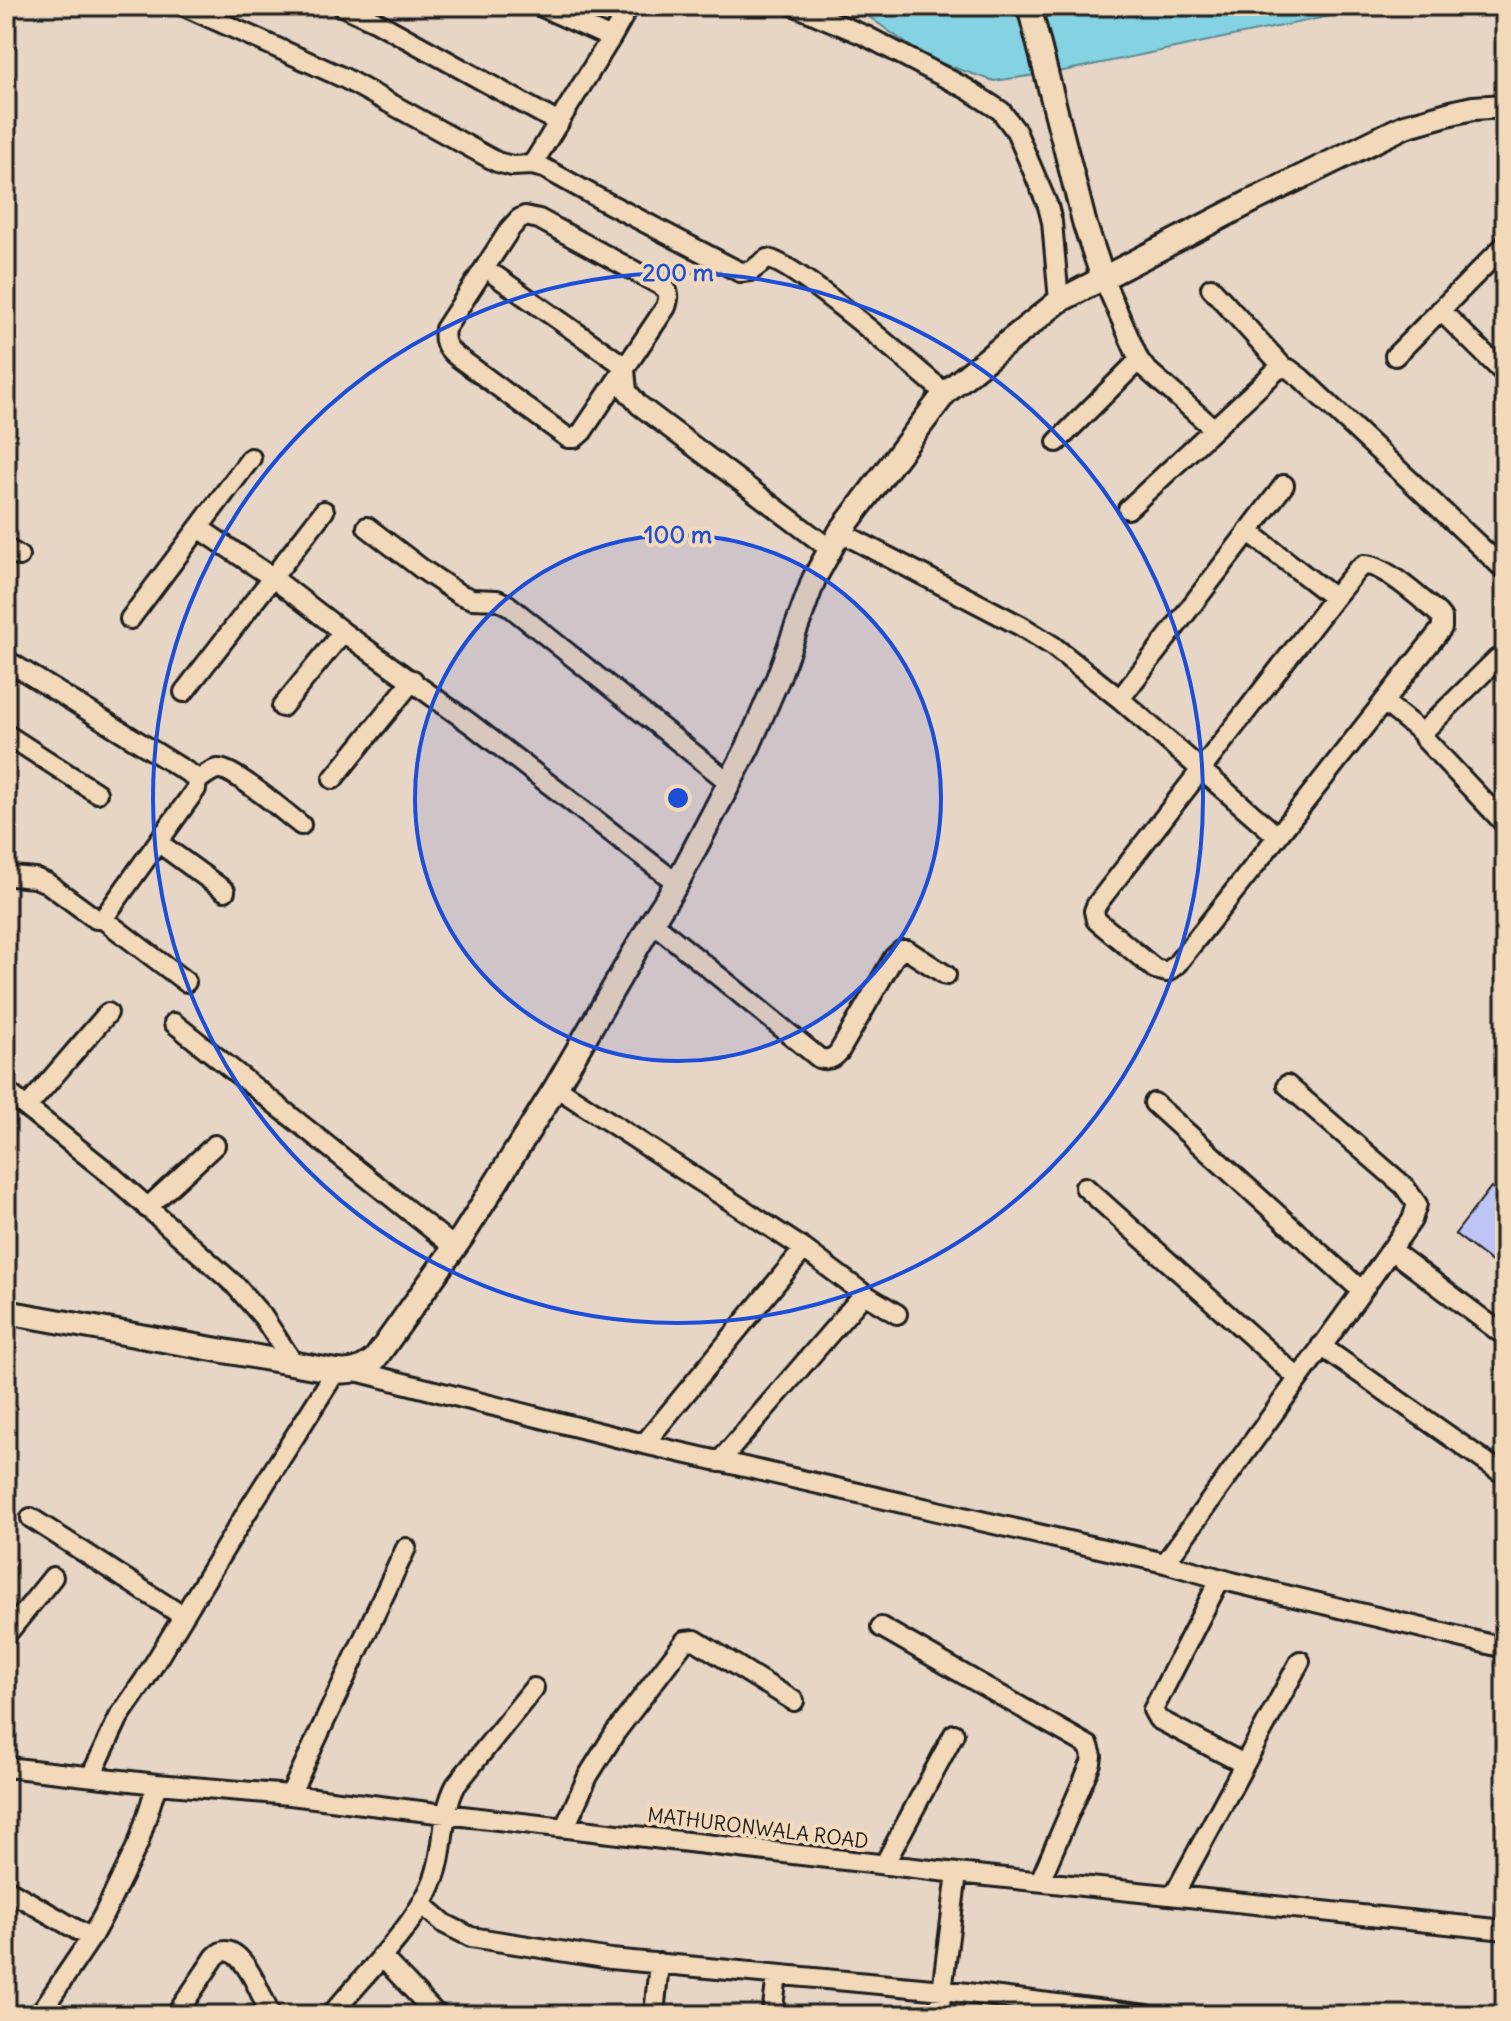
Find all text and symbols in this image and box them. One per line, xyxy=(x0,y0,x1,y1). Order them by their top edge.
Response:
text: 200 m xyxy=(642,257,714,287)
text: 100 m xyxy=(644,519,712,549)
centre of rings xyxy=(664,784,692,812)
street label: MATHURONWALA ROAD xyxy=(646,1802,870,1853)

